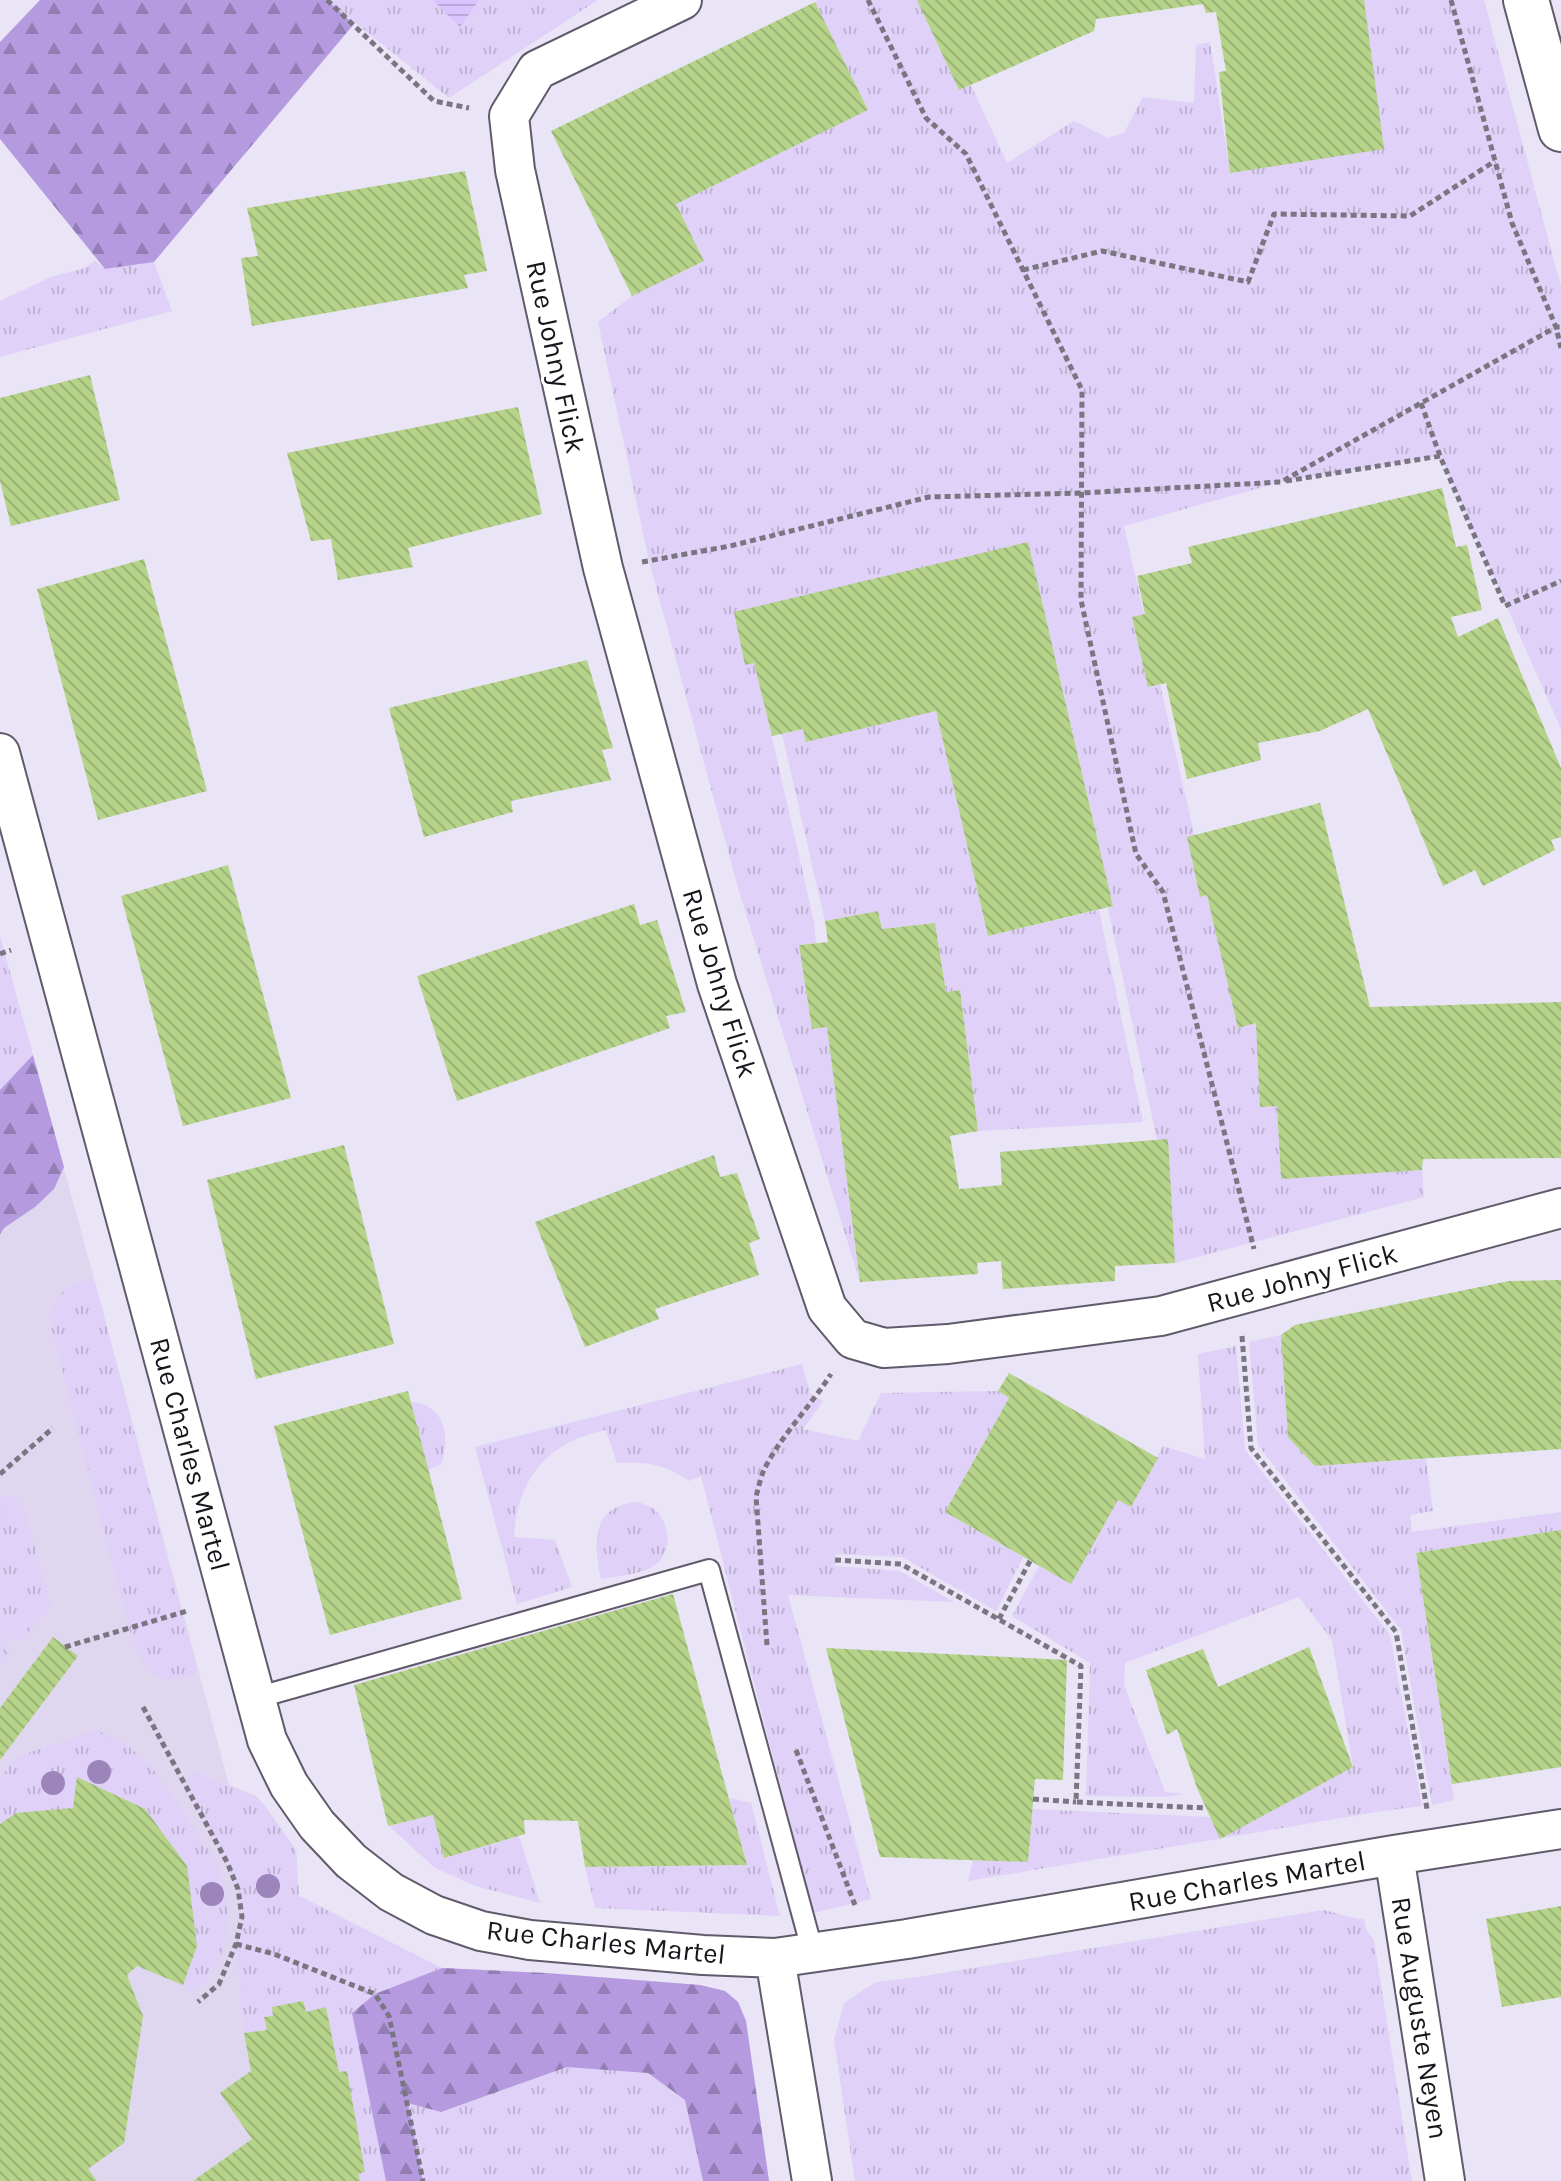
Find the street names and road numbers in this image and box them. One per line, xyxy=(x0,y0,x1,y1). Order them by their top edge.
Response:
street label: Rue Johny Flick xyxy=(519,258,593,456)
street label: Rue Johny Flick xyxy=(676,884,764,1082)
street label: Rue Johny Flick xyxy=(1203,1237,1401,1319)
street label: Rue Charles Martel xyxy=(143,1334,237,1574)
street label: Rue Charles Martel xyxy=(1126,1844,1368,1918)
street label: Rue Auguste Neyen xyxy=(1385,1894,1455,2142)
street label: Rue Charles Martel xyxy=(485,1913,727,1971)

